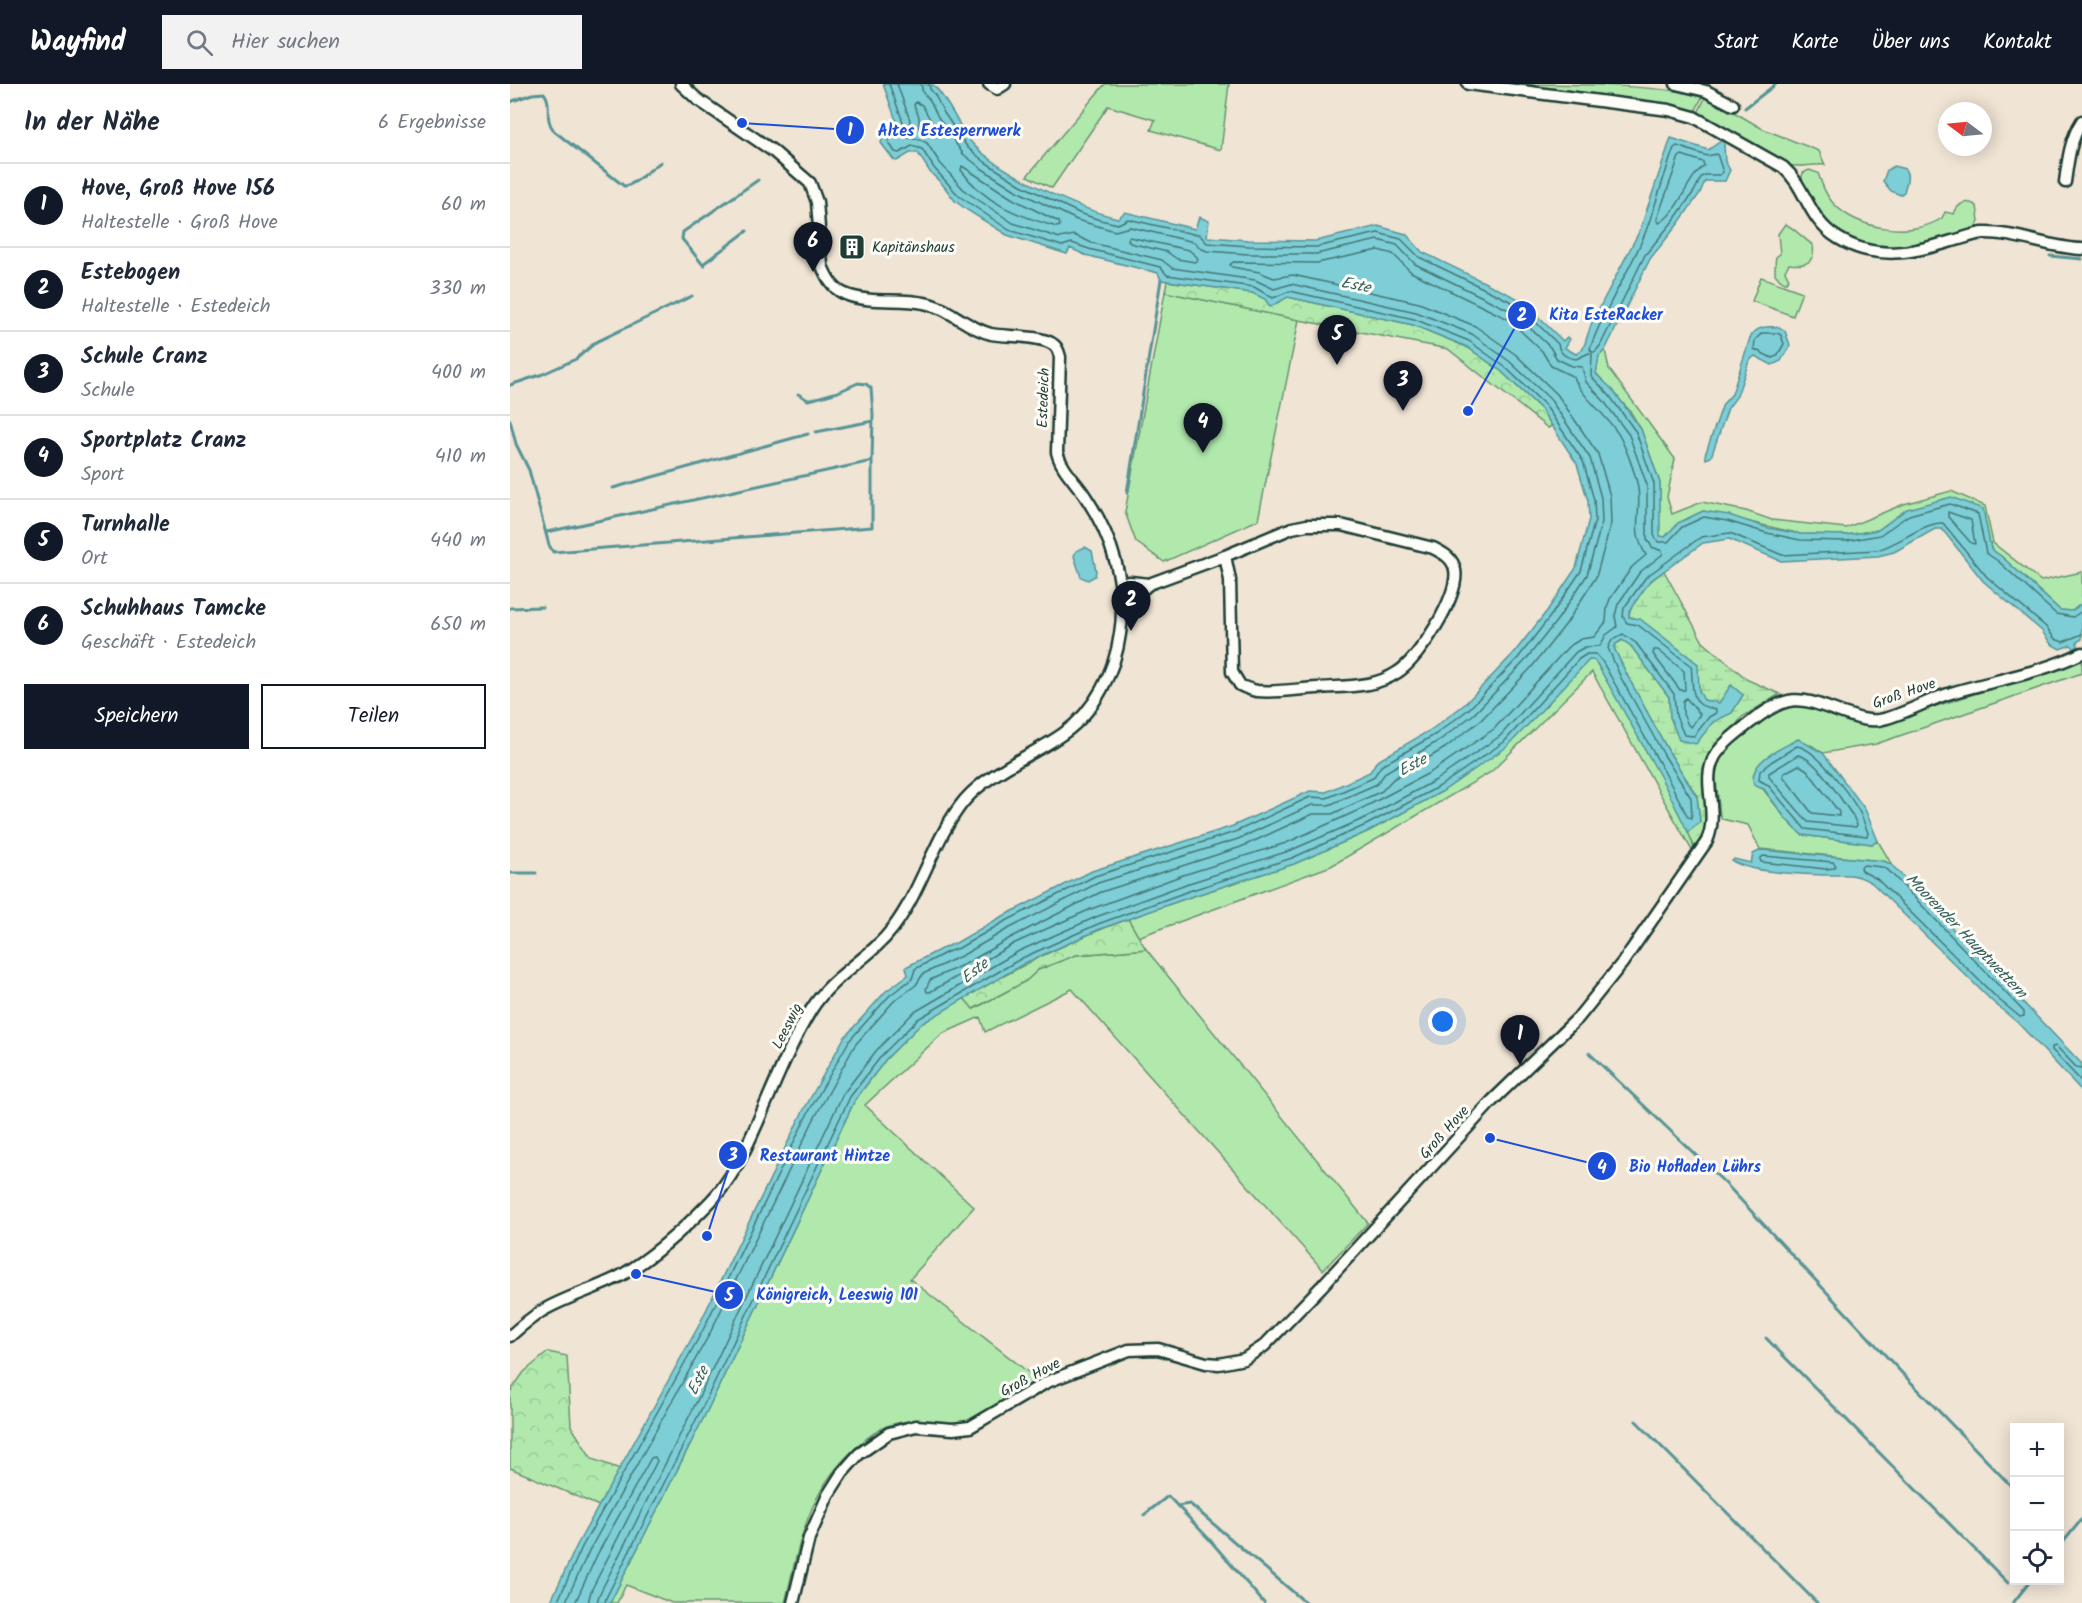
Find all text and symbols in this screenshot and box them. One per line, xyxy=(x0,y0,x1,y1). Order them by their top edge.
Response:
search box xyxy=(162,15,582,69)
text: Wayfind xyxy=(30,20,126,65)
text: Hier suchen xyxy=(231,25,340,60)
icon: search xyxy=(183,26,216,59)
text: Start xyxy=(1714,26,1759,59)
text: Karte xyxy=(1792,26,1838,59)
text: Über uns xyxy=(1871,26,1950,59)
text: Kontakt xyxy=(1983,26,2052,59)
text: In der Nähe xyxy=(24,102,160,144)
north arrow xyxy=(1938,102,1992,156)
text: 6 Ergebnisse xyxy=(378,107,486,139)
callout: Altes Estesperrwerk xyxy=(835,113,1032,147)
text: 1 xyxy=(847,117,853,146)
text: Altes Estesperrwerk xyxy=(878,119,1021,144)
text: Hove, Groß Hove 156 xyxy=(81,172,275,207)
text: 1 xyxy=(40,189,47,221)
text: 60 m xyxy=(441,189,486,221)
text: Haltestelle · Groß Hove xyxy=(81,207,278,239)
pin: 6 xyxy=(794,222,832,272)
building icon: Kapitänshaus xyxy=(837,232,867,262)
place label: Kapitänshaus xyxy=(872,236,955,260)
text: Estebogen xyxy=(81,256,180,291)
water label: Este xyxy=(1339,270,1374,301)
text: 2 xyxy=(38,273,49,305)
text: 330 m xyxy=(429,273,486,305)
text: Haltestelle · Estedeich xyxy=(81,291,271,323)
callout: Kita EsteRacker xyxy=(1507,298,1675,332)
text: 2 xyxy=(1517,302,1527,331)
text: Kita EsteRacker xyxy=(1549,303,1664,328)
pin: 5 xyxy=(1318,316,1356,365)
text: Schule Cranz xyxy=(81,340,208,375)
text: 3 xyxy=(38,357,49,389)
text: 400 m xyxy=(431,357,486,389)
pin: 3 xyxy=(1384,362,1422,411)
street label: Estedeich xyxy=(1031,368,1057,429)
text: Schule xyxy=(81,375,135,407)
pin: 4 xyxy=(1184,404,1222,453)
text: Sportplatz Cranz xyxy=(81,424,246,459)
text: 4 xyxy=(38,441,49,473)
text: 410 m xyxy=(435,441,486,473)
text: Sport xyxy=(81,459,125,491)
text: Turnhalle xyxy=(81,508,170,543)
text: 5 xyxy=(38,525,49,557)
text: 440 m xyxy=(430,525,486,557)
text: Ort xyxy=(81,543,108,575)
pin: 2 xyxy=(1112,582,1150,631)
text: Schuhhaus Tamcke xyxy=(81,592,266,627)
text: 6 xyxy=(38,609,49,641)
text: 650 m xyxy=(430,609,486,641)
text: Geschäft · Estedeich xyxy=(81,627,256,659)
street label: Groß Hove xyxy=(1869,672,1940,716)
button: Speichern xyxy=(24,684,249,749)
button: Teilen xyxy=(261,684,486,749)
water label: Este xyxy=(1394,747,1433,783)
water label: Moorender Hauptwettern xyxy=(1899,868,2034,1006)
water label: Este xyxy=(956,951,996,990)
street label: Leeswig xyxy=(766,999,810,1054)
your location xyxy=(1428,1007,1457,1036)
pin: 1 xyxy=(1500,1016,1540,1065)
street label: Groß Hove xyxy=(1414,1100,1476,1165)
callout: Restaurant Hintze xyxy=(718,1138,903,1172)
text: 3 xyxy=(727,1142,738,1171)
text: Restaurant Hintze xyxy=(760,1144,890,1169)
callout: Bio Hofladen Lührs xyxy=(1587,1149,1773,1183)
text: 4 xyxy=(1597,1154,1607,1183)
text: Bio Hofladen Lührs xyxy=(1629,1155,1761,1180)
callout: Königreich, Leeswig 101 xyxy=(714,1278,930,1312)
text: 5 xyxy=(723,1282,735,1311)
text: Königreich, Leeswig 101 xyxy=(756,1283,918,1308)
street label: Groß Hove xyxy=(996,1352,1065,1404)
water label: Este xyxy=(680,1360,717,1400)
map controls xyxy=(2010,1423,2064,1585)
button: + xyxy=(2010,1423,2064,1477)
button: − xyxy=(2010,1477,2064,1531)
button: locate xyxy=(2010,1531,2064,1585)

